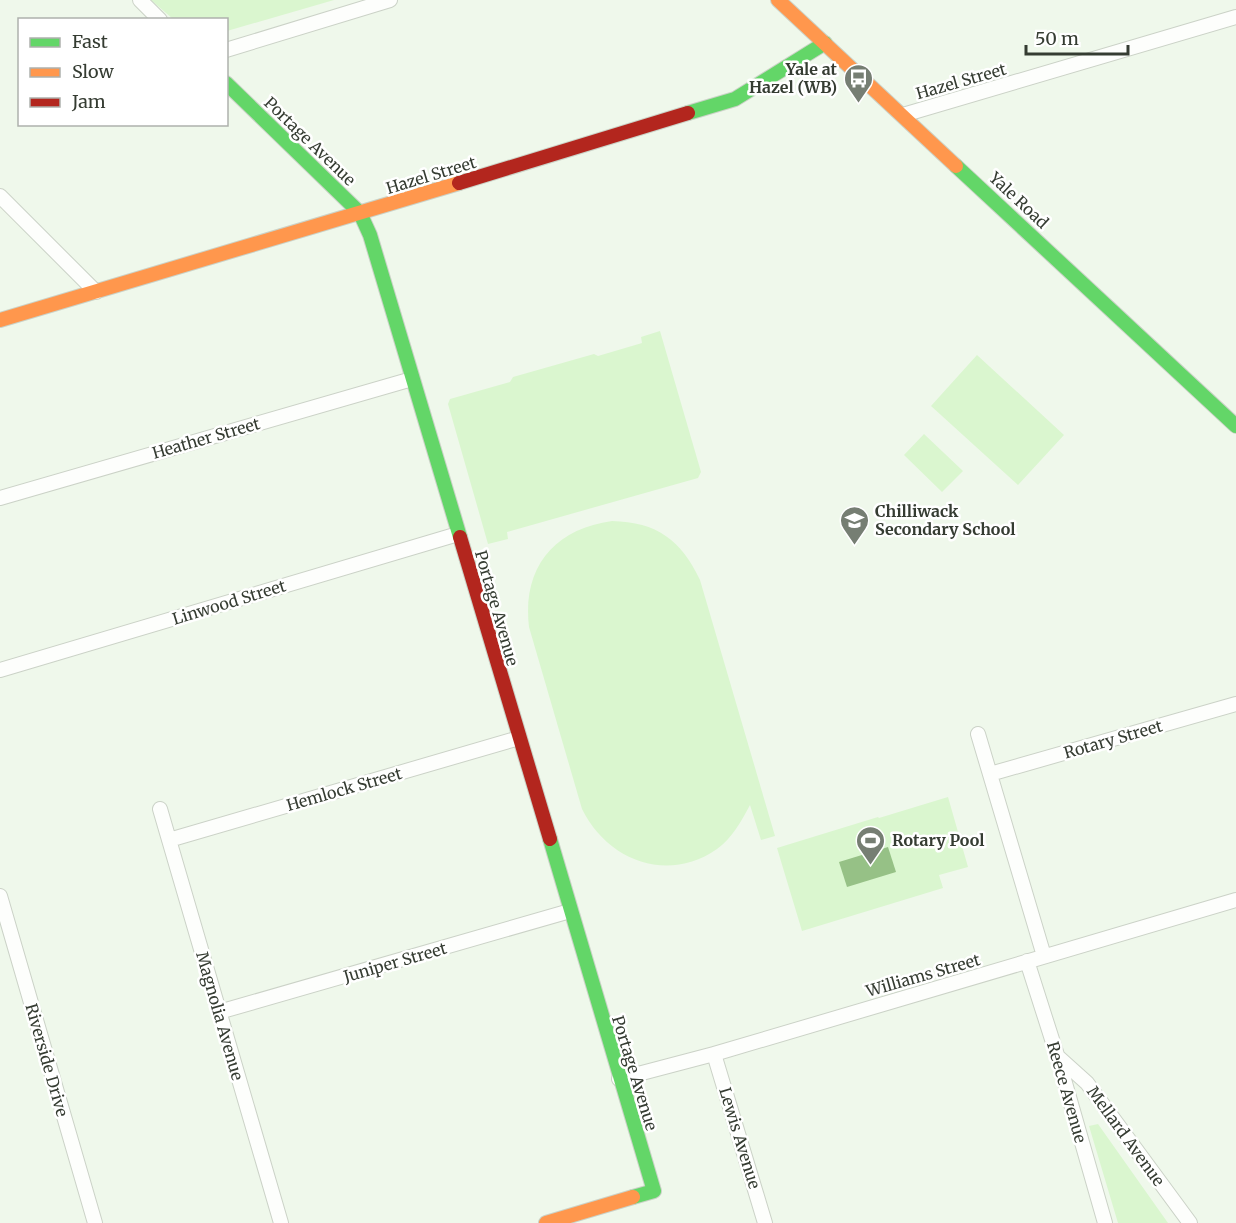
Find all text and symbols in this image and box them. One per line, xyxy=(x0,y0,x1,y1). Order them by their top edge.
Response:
legend xyxy=(18,18,228,126)
scale bar xyxy=(1026,18,1128,56)
text: 50 m xyxy=(1035,27,1079,50)
text: Fast xyxy=(72,30,108,53)
street label: Hazel Street xyxy=(914,58,1009,103)
place label: Yale at Hazel (WB) xyxy=(749,59,838,97)
text: Slow xyxy=(72,60,115,83)
bus stop icon: Yale at Hazel (WB) xyxy=(842,62,874,104)
text: Jam xyxy=(71,90,106,113)
street label: Portage Avenue xyxy=(260,92,360,190)
street label: Hazel Street xyxy=(384,152,479,198)
street label: Yale Road xyxy=(984,167,1053,233)
street label: Heather Street xyxy=(150,413,263,463)
place label: Chilliwack Secondary School xyxy=(875,501,1015,539)
school or university icon: Chilliwack Secondary School xyxy=(838,504,870,546)
street label: Portage Avenue xyxy=(471,548,523,668)
street label: Linwood Street xyxy=(170,575,289,629)
street label: Rotary Street xyxy=(1061,715,1165,763)
street label: Hemlock Street xyxy=(284,763,405,815)
sports icon: Rotary Pool xyxy=(855,824,887,866)
place label: Rotary Pool xyxy=(892,830,984,850)
street label: Juniper Street xyxy=(340,938,450,987)
street label: Magnolia Avenue xyxy=(192,949,248,1083)
street label: Williams Street xyxy=(863,949,983,1001)
street label: Riverside Drive xyxy=(21,1001,73,1119)
street label: Portage Avenue xyxy=(608,1013,662,1133)
street label: Reece Avenue xyxy=(1043,1039,1091,1145)
street label: Mellard Avenue xyxy=(1083,1082,1169,1190)
street label: Lewis Avenue xyxy=(715,1085,765,1191)

